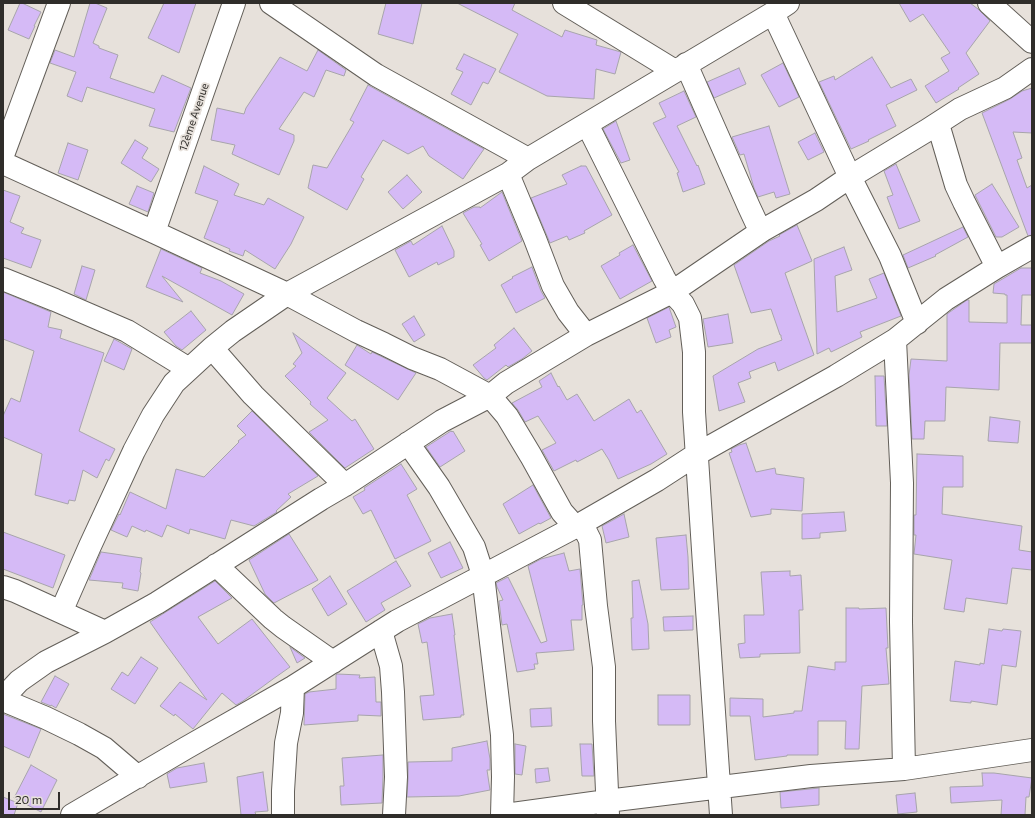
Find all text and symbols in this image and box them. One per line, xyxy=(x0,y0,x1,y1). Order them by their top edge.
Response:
street label: 12ème Avenue xyxy=(176,81,212,153)
scale bar xyxy=(10,784,62,810)
text: 20 m xyxy=(15,792,42,806)

